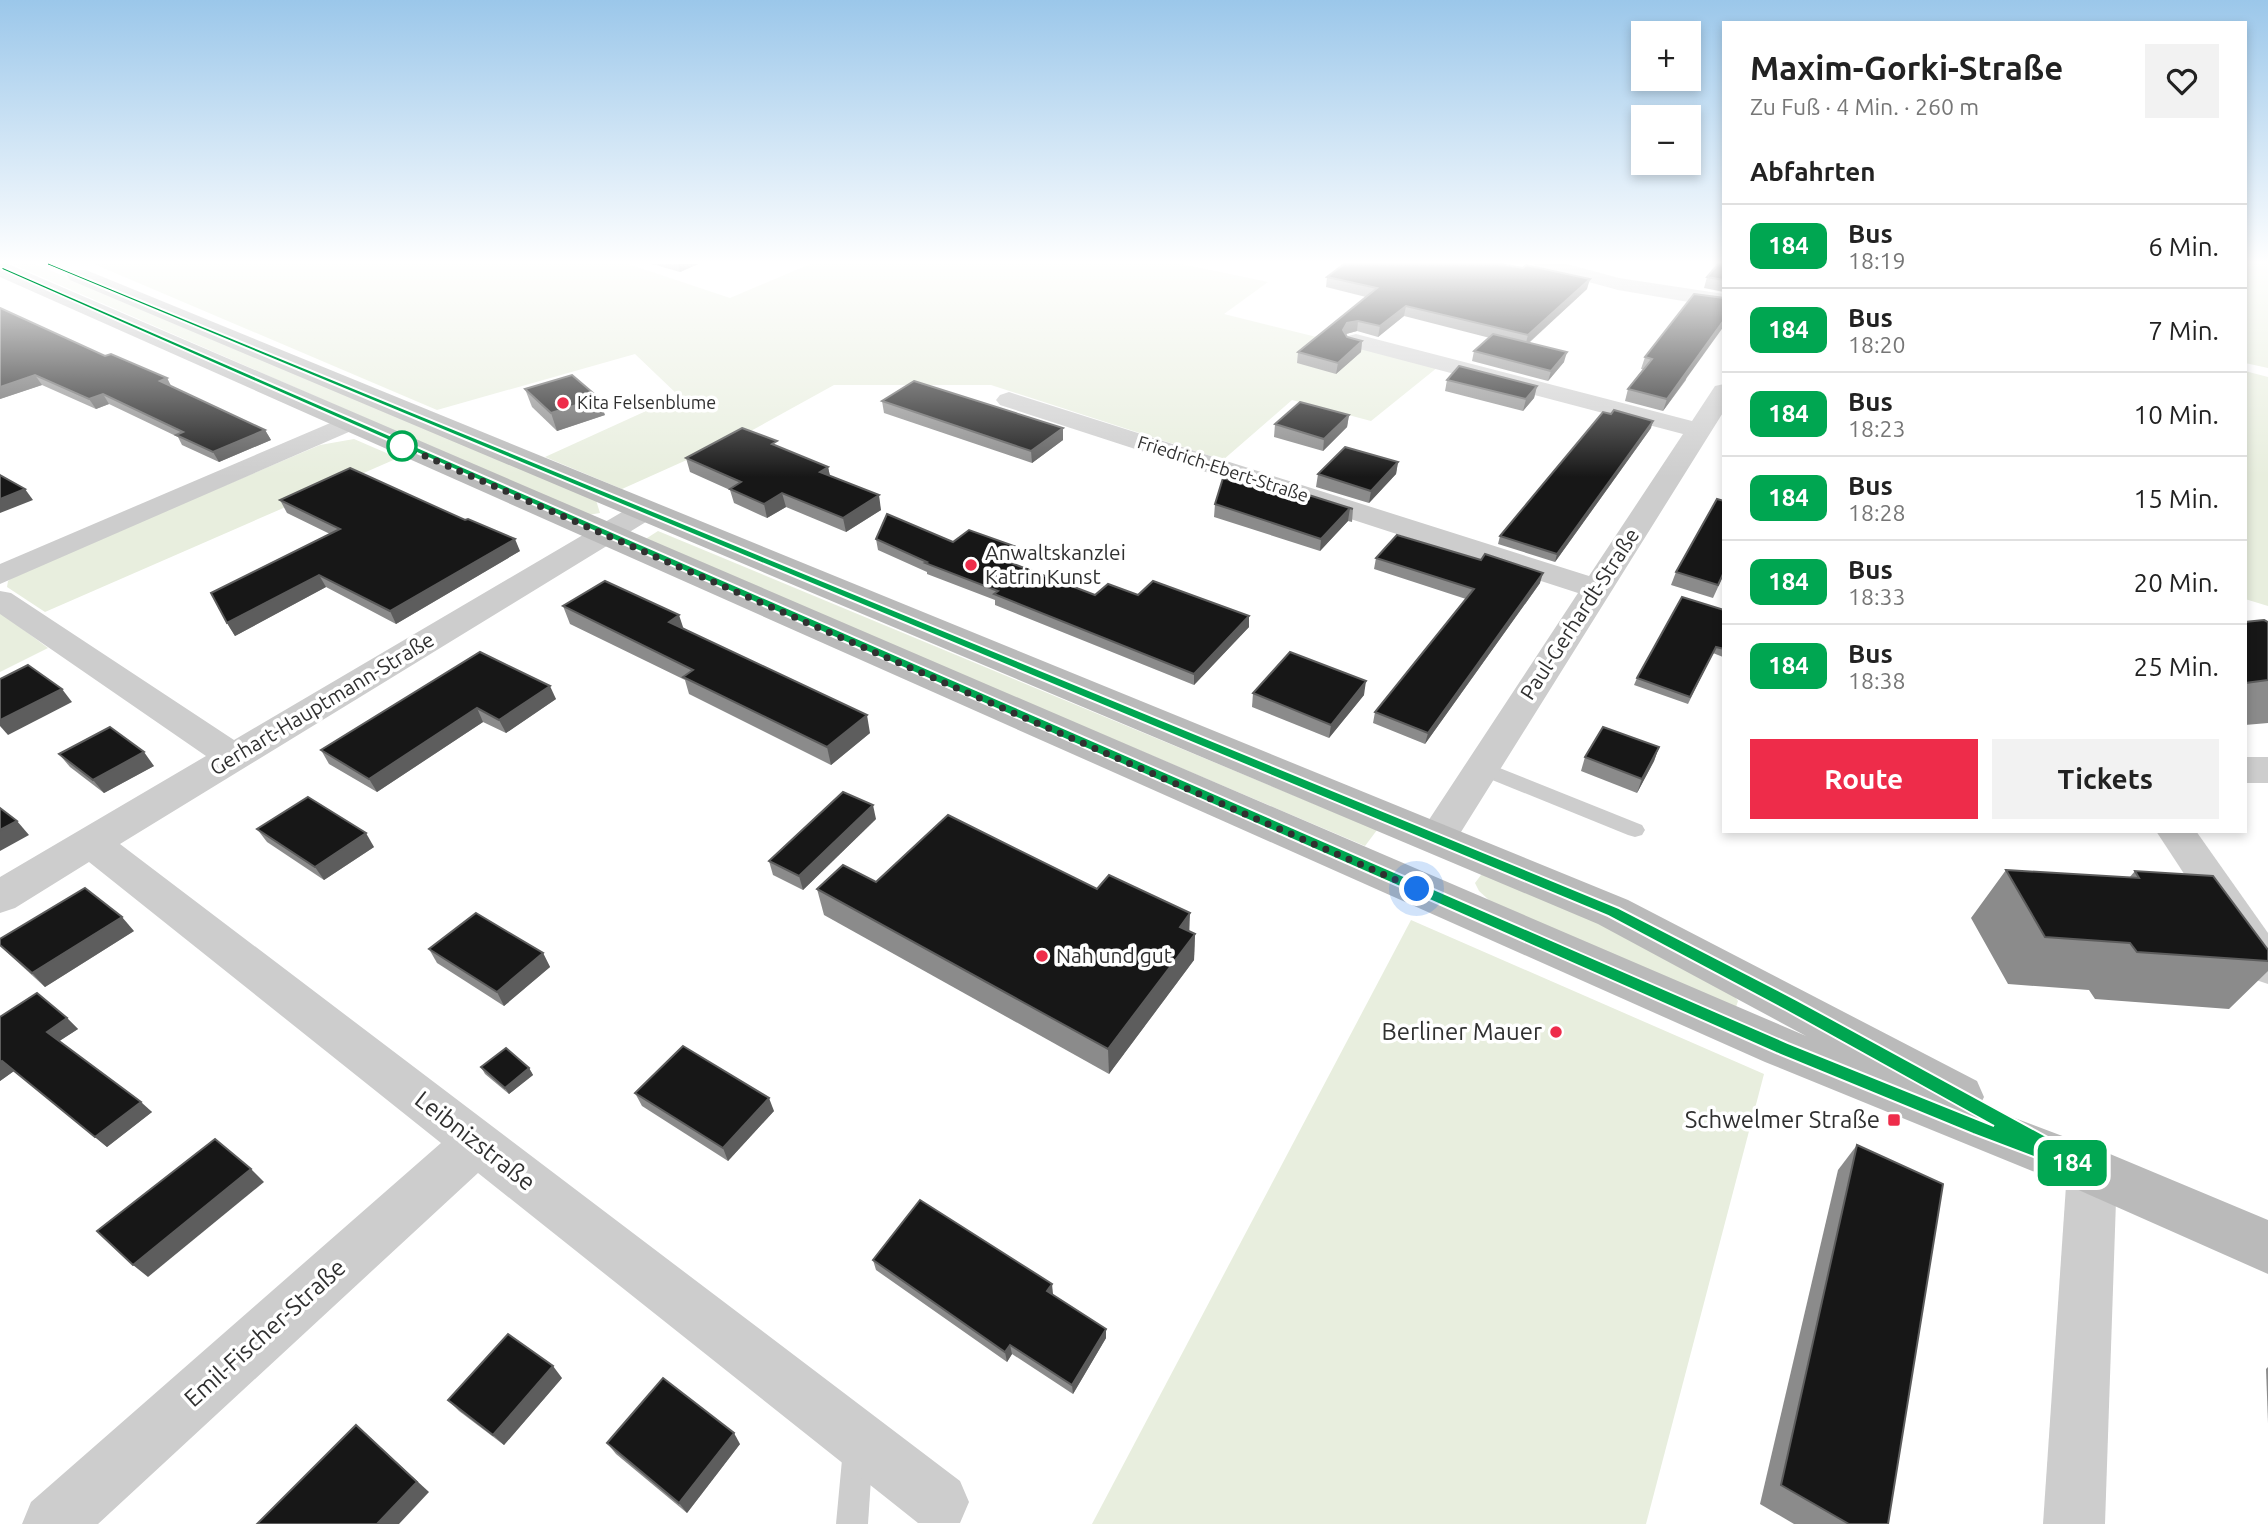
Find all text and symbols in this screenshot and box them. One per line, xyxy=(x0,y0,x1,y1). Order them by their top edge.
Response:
map controls xyxy=(1631,21,1701,175)
button: + xyxy=(1631,21,1701,91)
button: heart xyxy=(2145,44,2219,118)
text: Maxim-Gorki-Straße xyxy=(1750,49,2063,86)
text: Zu Fuß · 4 Min. · 260 m xyxy=(1750,94,1979,119)
button: − xyxy=(1631,105,1701,175)
text: Abfahrten xyxy=(1750,157,1875,186)
text: Bus xyxy=(1848,219,1893,248)
text: 184 xyxy=(1768,232,1809,259)
text: 6 Min. xyxy=(2148,232,2219,261)
text: 18:19 xyxy=(1848,248,1906,273)
text: Bus xyxy=(1848,303,1893,332)
text: 184 xyxy=(1768,316,1809,343)
text: 7 Min. xyxy=(2148,316,2219,345)
text: 18:20 xyxy=(1848,332,1906,357)
text: Bus xyxy=(1848,387,1893,416)
place label: Kita Felsenblume xyxy=(577,392,716,412)
marker: Kita Felsenblume xyxy=(555,395,571,411)
text: 184 xyxy=(1768,400,1809,427)
text: 10 Min. xyxy=(2134,400,2219,429)
text: 18:23 xyxy=(1848,416,1906,441)
unlabelled marker xyxy=(387,431,417,461)
street label: Friedrich-Ebert-Straße xyxy=(1135,431,1311,505)
text: Bus xyxy=(1848,471,1893,500)
text: 184 xyxy=(1768,484,1809,511)
text: 15 Min. xyxy=(2134,484,2219,513)
text: 18:28 xyxy=(1848,500,1906,525)
street label: Paul-Gerhardt-Straße xyxy=(1515,523,1643,704)
place label: Anwaltskanzlei Katrin Kunst xyxy=(985,540,1126,588)
text: Bus xyxy=(1848,555,1893,584)
marker: Anwaltskanzlei Katrin Kunst xyxy=(963,557,979,573)
text: 184 xyxy=(1768,568,1809,595)
text: 20 Min. xyxy=(2134,568,2219,597)
text: 18:33 xyxy=(1848,584,1906,609)
street label: Gerhart-Hauptmann-Straße xyxy=(205,627,438,780)
text: Bus xyxy=(1848,639,1893,668)
text: 184 xyxy=(1768,652,1809,679)
text: 25 Min. xyxy=(2134,652,2219,681)
text: 18:38 xyxy=(1848,668,1906,693)
button: Route xyxy=(1750,739,1978,819)
button: Tickets xyxy=(1992,739,2219,819)
your location xyxy=(1399,871,1434,906)
place label: Nah und gut xyxy=(1056,943,1172,967)
marker: Nah und gut xyxy=(1034,948,1050,964)
place label: Berliner Mauer xyxy=(1382,1018,1542,1045)
marker: Berliner Mauer xyxy=(1548,1024,1564,1040)
street label: Leibnizstraße xyxy=(410,1085,541,1196)
place label: Schwelmer Straße xyxy=(1685,1106,1880,1133)
marker: Schwelmer Straße xyxy=(1886,1112,1902,1128)
line badge: 184 xyxy=(2032,1140,2112,1186)
text: 184 xyxy=(2052,1149,2092,1176)
street label: Emil-Fischer-Straße xyxy=(179,1253,351,1412)

